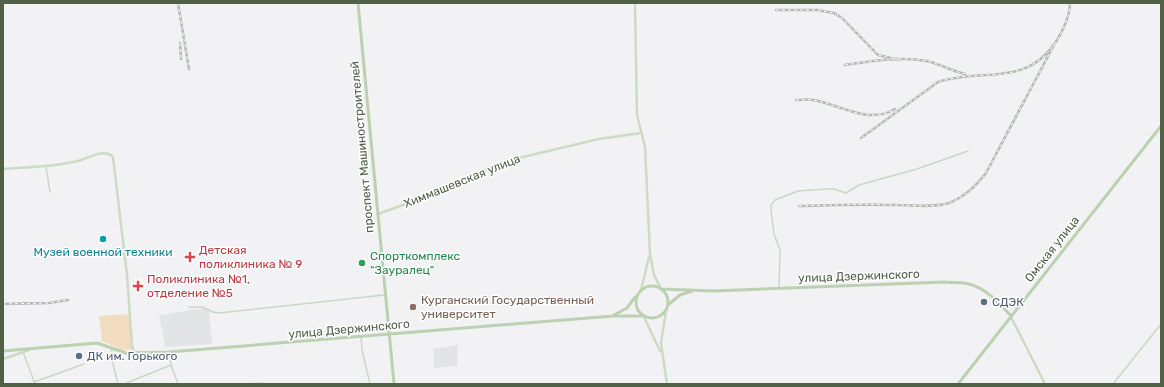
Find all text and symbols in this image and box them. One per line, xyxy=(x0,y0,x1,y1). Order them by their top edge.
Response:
street label: проспект Машиностроителей xyxy=(348,61,376,233)
street label: Химмашевская улица xyxy=(402,151,522,211)
street label: Омская улица xyxy=(1022,213,1082,285)
marker: Музей военной техники xyxy=(98,234,108,244)
place label: Детская поликлиника № 9 xyxy=(199,243,302,271)
place label: Музей военной техники xyxy=(34,245,173,259)
place label: Спорткомплекс "Зауралец" xyxy=(370,249,460,277)
marker: Детская поликлиника № 9 xyxy=(184,251,196,263)
marker: Спорткомплекс "Зауралец" xyxy=(357,258,367,268)
street label: улица Дзержинского xyxy=(798,267,920,285)
place label: Поликлиника №1, отделение №5 xyxy=(147,272,250,300)
marker: Поликлиника №1, отделение №5 xyxy=(132,280,144,292)
place label: Курганский Государственный университет xyxy=(421,293,594,321)
place label: СДЭК xyxy=(992,295,1024,309)
marker: СДЭК xyxy=(979,297,989,307)
marker: Курганский Государственный университет xyxy=(408,302,418,312)
street label: улица Дзержинского xyxy=(288,317,410,341)
place label: ДК им. Горького xyxy=(87,349,177,363)
marker: ДК им. Горького xyxy=(74,351,84,361)

